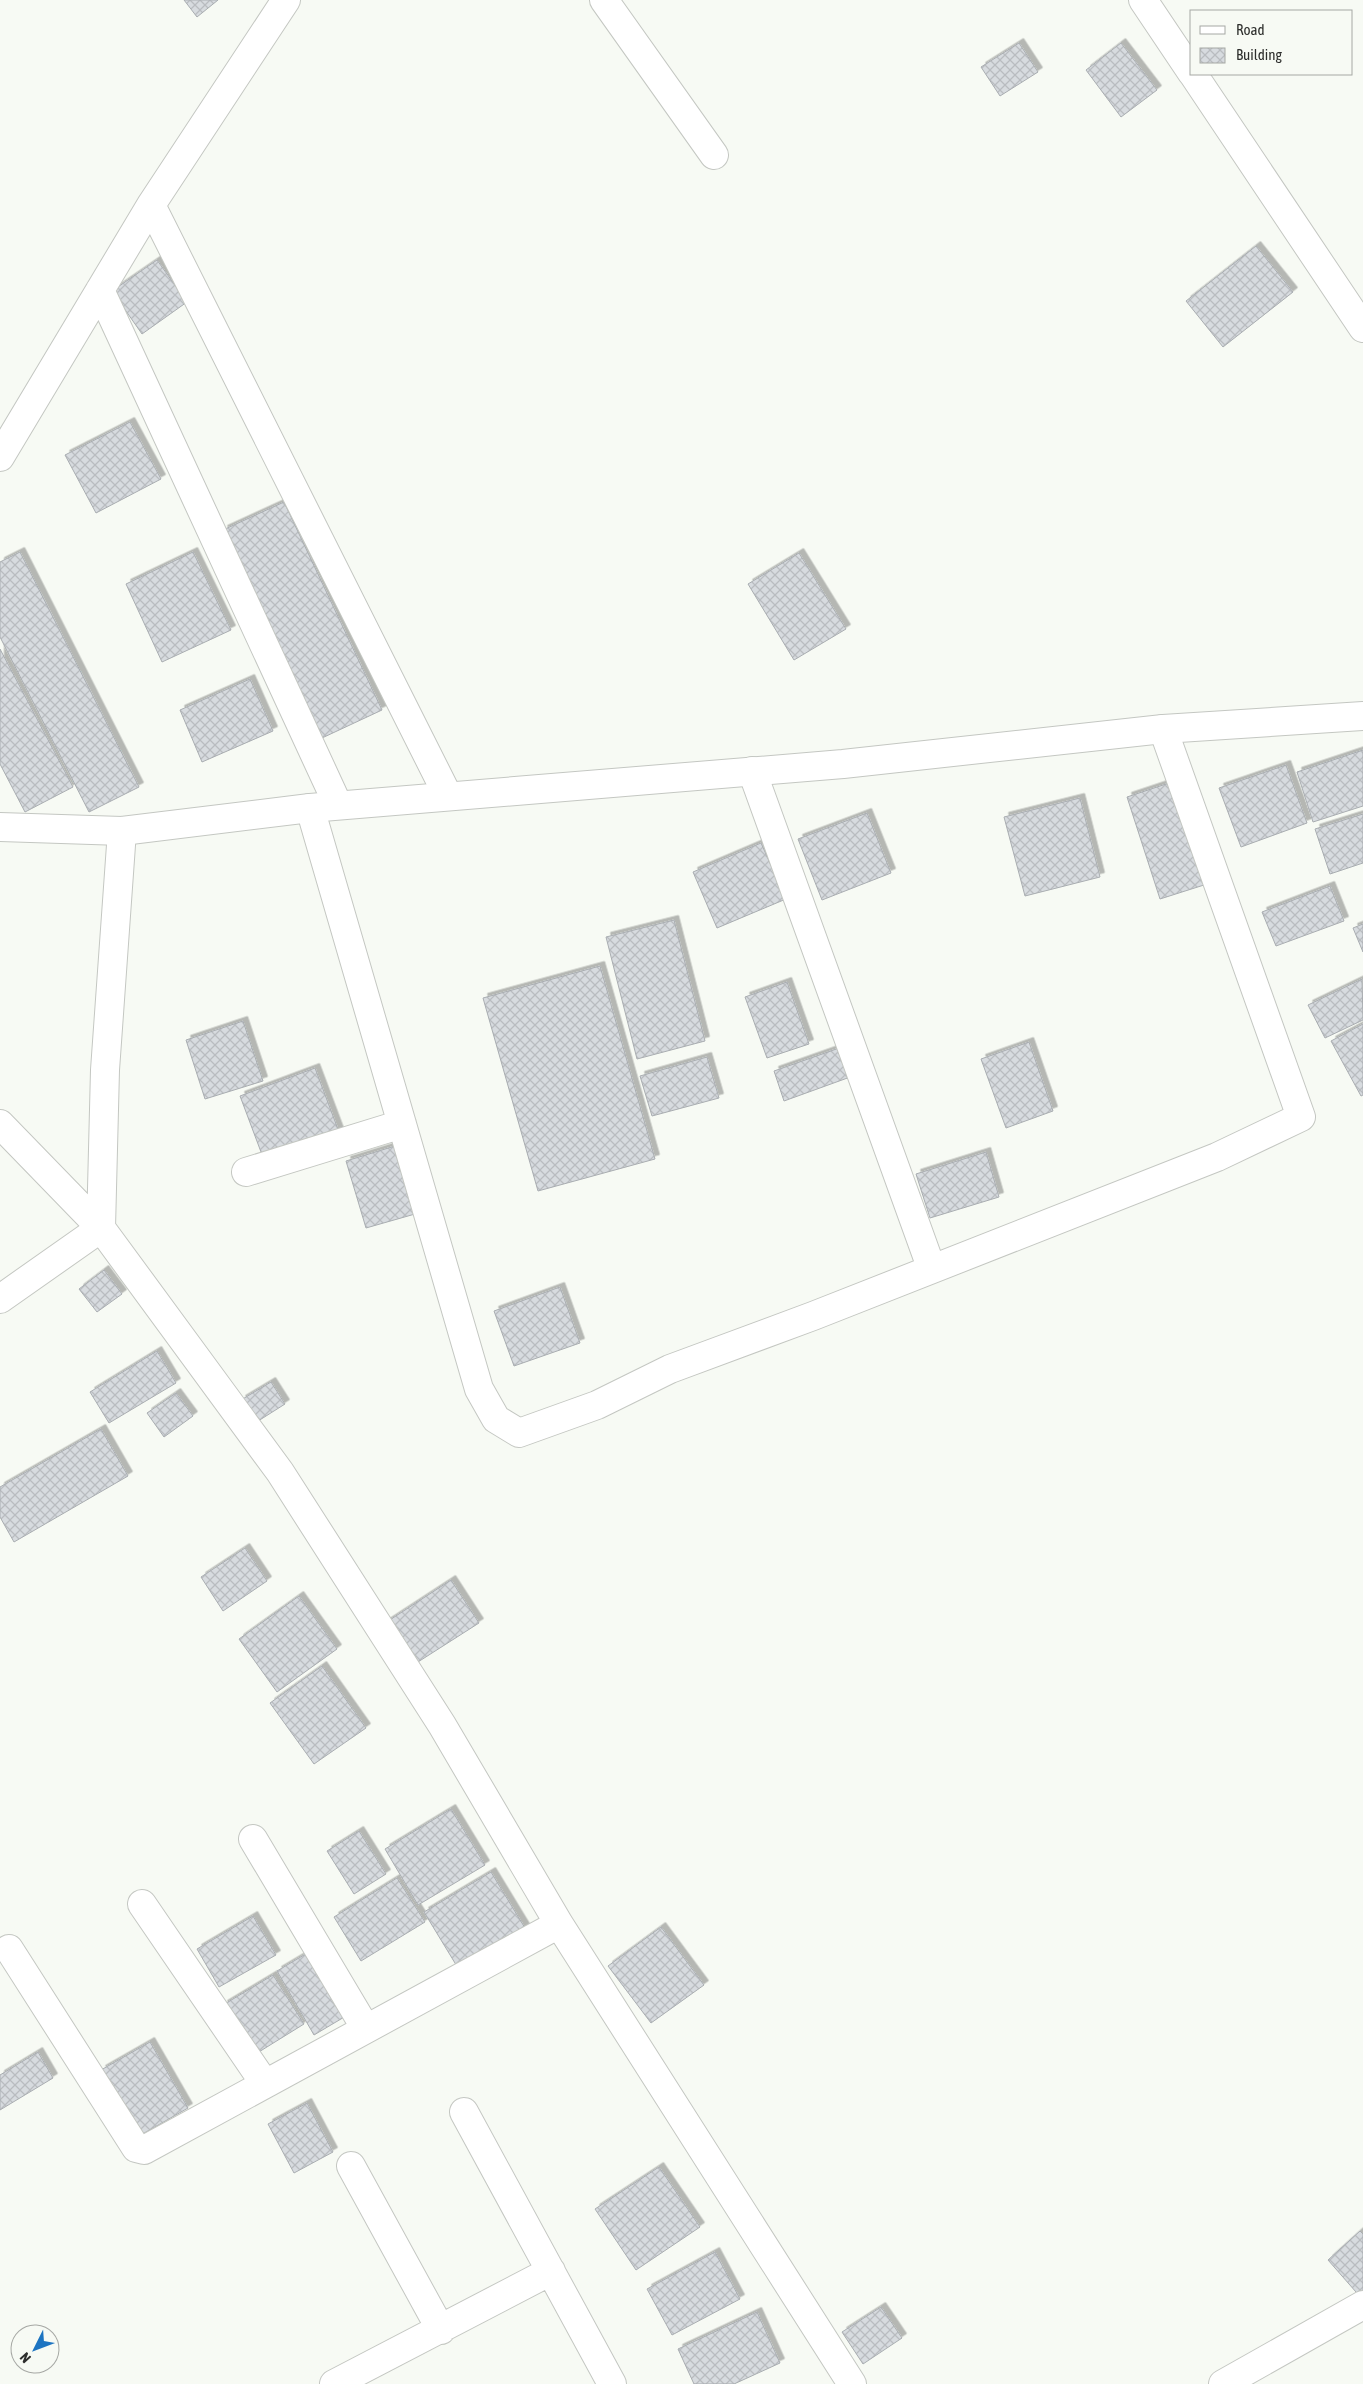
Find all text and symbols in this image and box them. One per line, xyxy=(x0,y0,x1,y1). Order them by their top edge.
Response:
legend xyxy=(1190,10,1353,75)
text: Road xyxy=(1236,21,1265,38)
text: Building xyxy=(1236,46,1282,63)
north arrow xyxy=(10,2324,60,2374)
text: N xyxy=(17,2349,34,2366)

